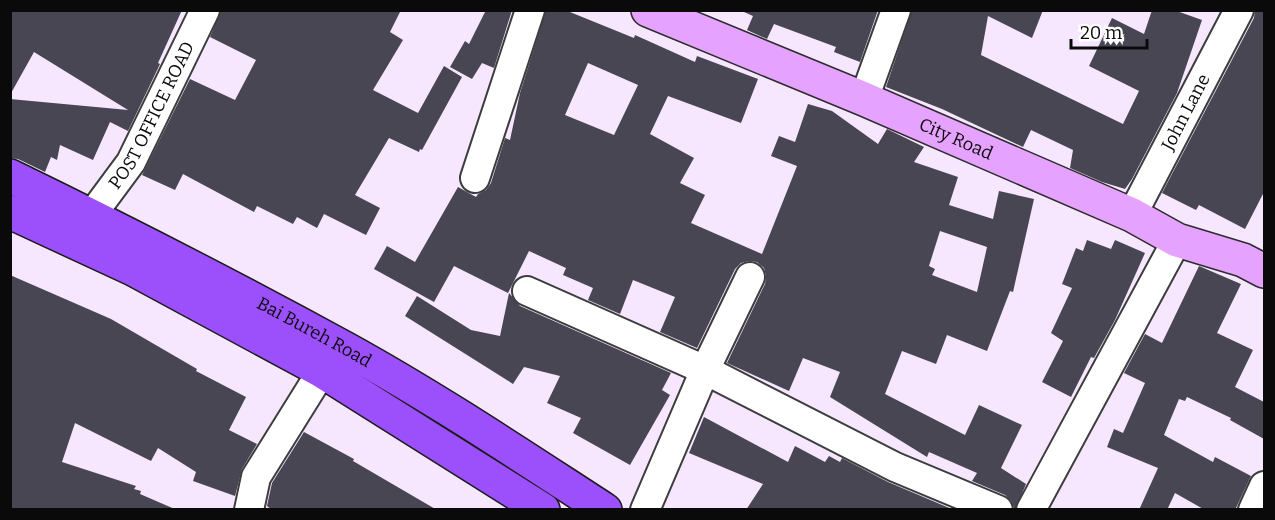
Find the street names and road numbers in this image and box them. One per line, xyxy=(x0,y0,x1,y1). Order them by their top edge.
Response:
street label: POST OFFICE ROAD xyxy=(104,38,199,193)
street label: John Lane xyxy=(1156,70,1215,155)
street label: City Road xyxy=(916,113,997,165)
street label: Bai Bureh Road xyxy=(253,292,376,372)

